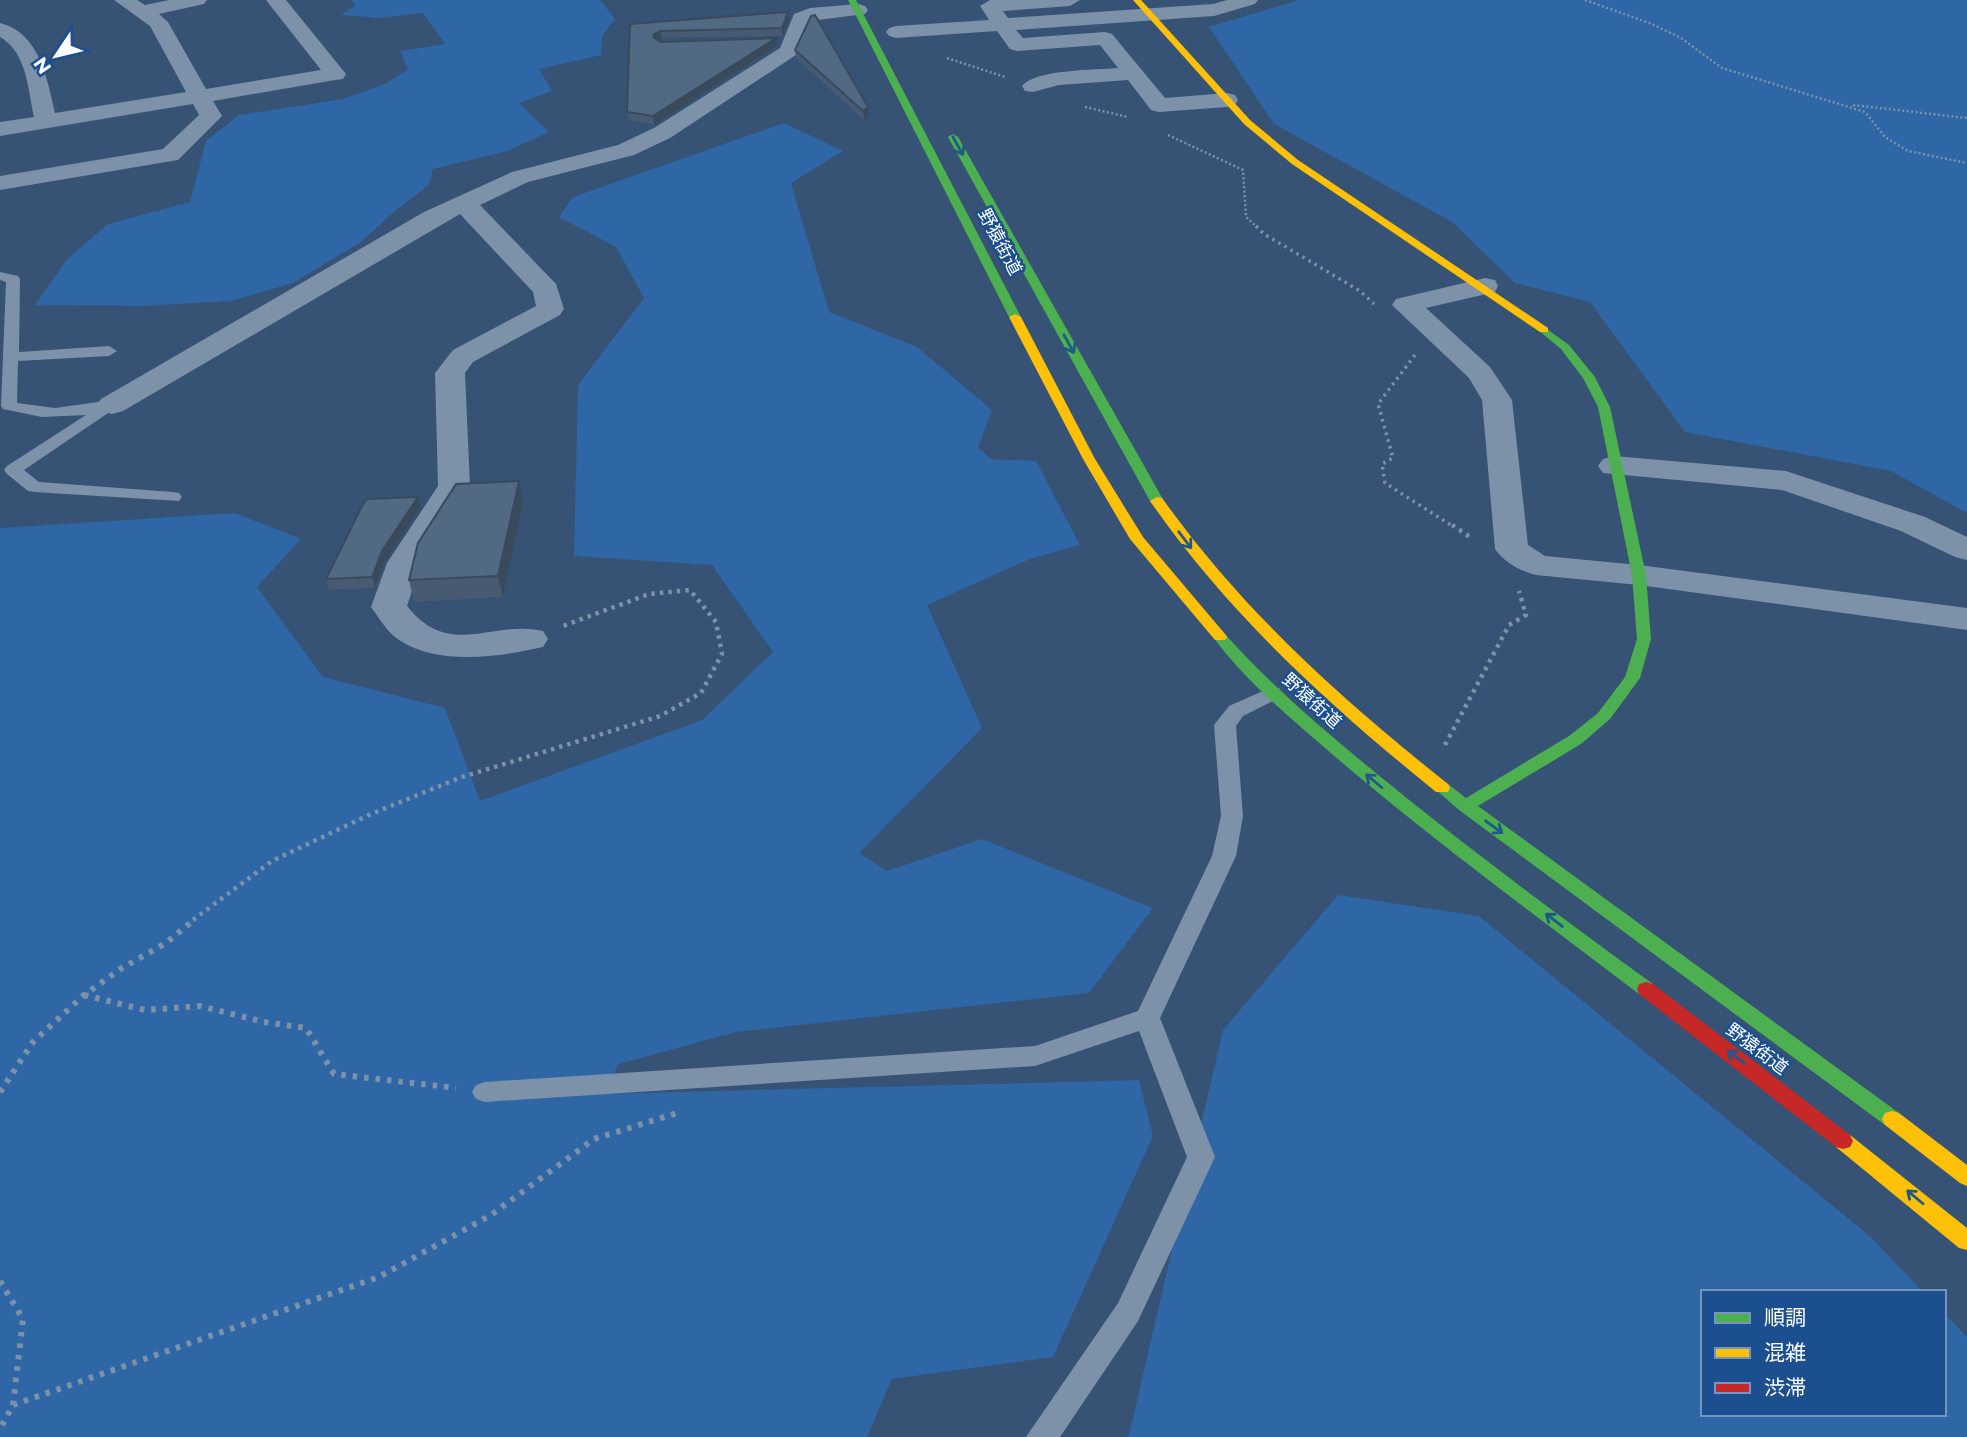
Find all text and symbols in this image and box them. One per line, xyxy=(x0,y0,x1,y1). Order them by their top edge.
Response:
north arrow xyxy=(21,21,91,91)
text: N xyxy=(29,53,56,78)
one-way arrow xyxy=(951,135,965,155)
street label: 野猿街道 xyxy=(973,205,1027,279)
one-way arrow xyxy=(1062,334,1076,354)
one-way arrow xyxy=(1177,530,1192,549)
street label: 野猿街道 xyxy=(1278,669,1346,733)
one-way arrow xyxy=(1365,773,1383,789)
one-way arrow xyxy=(1484,819,1503,834)
one-way arrow xyxy=(1545,913,1564,927)
street label: 野猿街道 xyxy=(1722,1019,1792,1079)
one-way arrow xyxy=(1727,1049,1746,1064)
one-way arrow xyxy=(1906,1189,1924,1205)
legend xyxy=(1701,1290,1946,1416)
text: 順調 xyxy=(1764,1305,1806,1330)
text: 混雑 xyxy=(1764,1340,1806,1365)
text: 渋滞 xyxy=(1764,1375,1806,1400)

